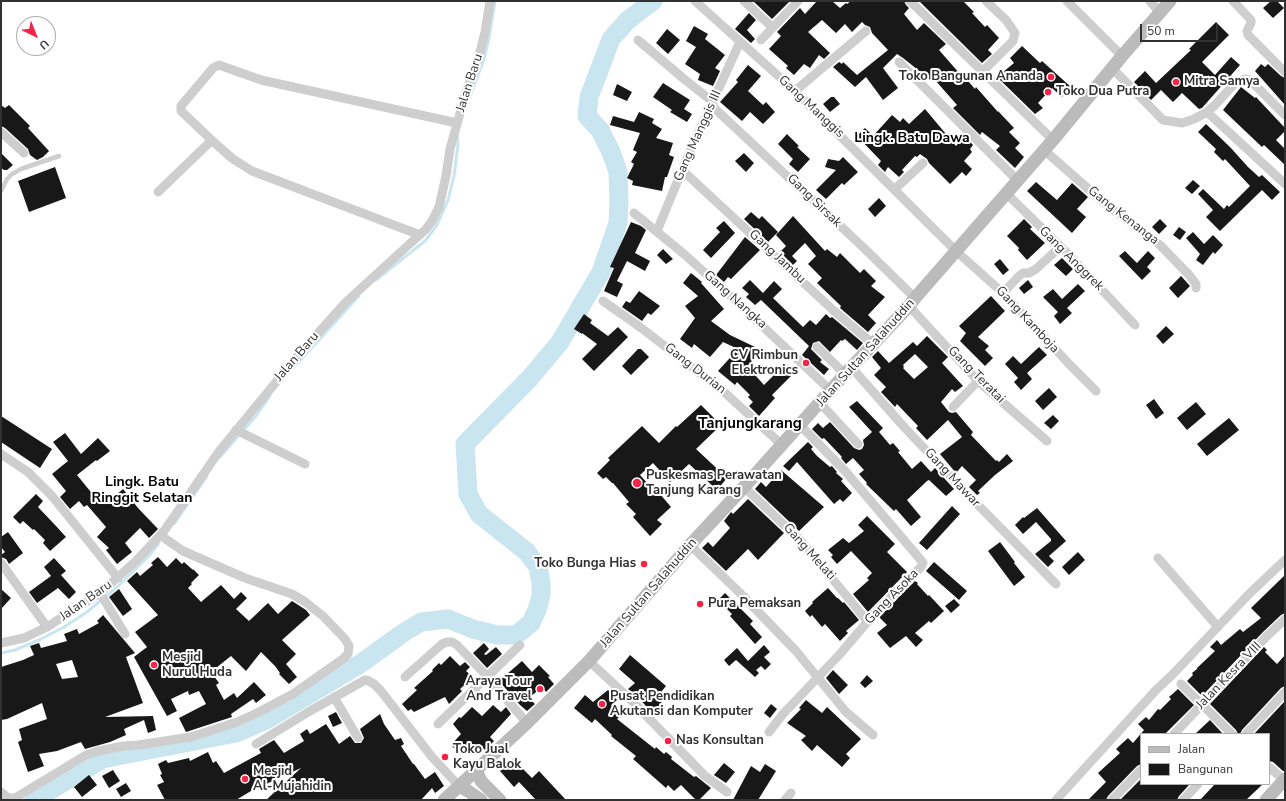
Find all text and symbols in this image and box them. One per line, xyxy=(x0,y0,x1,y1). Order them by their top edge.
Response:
north arrow xyxy=(16,16,56,56)
scale bar xyxy=(1142,16,1220,42)
text: 50 m xyxy=(1147,23,1175,39)
text: U xyxy=(36,36,52,53)
street label: Jalan Baru xyxy=(453,52,487,114)
place label: Toko Bangunan Ananda xyxy=(899,69,1043,85)
street label: Gang Manggis xyxy=(775,72,847,142)
marker: Toko Bangunan Ananda xyxy=(1046,72,1056,82)
place label: Mitra Samya xyxy=(1184,74,1260,90)
marker: Mitra Samya xyxy=(1171,77,1181,87)
place label: Toko Dua Putra xyxy=(1056,84,1149,100)
marker: Toko Dua Putra xyxy=(1043,87,1053,97)
street label: Gang Manggis III xyxy=(671,88,725,184)
district label: Lingk. Batu Dawa xyxy=(854,131,970,147)
street label: Gang Sirsak xyxy=(783,171,845,231)
street label: Gang Kenanga xyxy=(1084,183,1162,249)
street label: Gang Anggrek xyxy=(1036,224,1106,294)
street label: Gang Jambu xyxy=(745,227,809,287)
street label: Gang Nangka xyxy=(700,268,770,332)
street label: Gang Kamboja xyxy=(992,283,1062,357)
street label: Jalan Sultan Salahuddin xyxy=(813,296,919,410)
street label: Jalan Baru xyxy=(271,329,323,385)
street label: Gang Durian xyxy=(661,340,729,398)
street label: Gang Teratai xyxy=(944,343,1008,407)
place label: CV Rimbun Elektronics xyxy=(730,348,798,379)
marker: CV Rimbun Elektronics xyxy=(801,358,811,368)
district label: Tanjungkarang xyxy=(698,415,802,433)
street label: Gang Mawar xyxy=(921,445,983,511)
place label: Puskesmas Perawatan Tanjung Karang xyxy=(646,468,782,499)
district label: Lingk. Batu Ringgit Selatan xyxy=(92,475,192,508)
marker: Puskesmas Perawatan Tanjung Karang xyxy=(631,477,643,489)
street label: Gang Melati xyxy=(779,520,839,584)
street label: Jalan Sultan Salahuddin xyxy=(597,535,701,651)
place label: Toko Bunga Hias xyxy=(534,556,636,572)
marker: Toko Bunga Hias xyxy=(639,559,649,569)
street label: Gang Asoka xyxy=(862,566,922,628)
street label: Jalan Baru xyxy=(57,577,115,625)
place label: Pura Pemaksan xyxy=(708,596,801,612)
marker: Pura Pemaksan xyxy=(695,599,705,609)
street label: Jalan Kesra VIII xyxy=(1193,639,1265,713)
place label: Mesjid Nurul Huda xyxy=(162,650,232,681)
marker: Mesjid Nurul Huda xyxy=(149,660,159,670)
place label: Araya Tour And Travel xyxy=(466,674,532,705)
marker: Araya Tour And Travel xyxy=(535,684,545,694)
place label: Pusat Pendidikan Akutansi dan Komputer xyxy=(610,689,753,720)
marker: Pusat Pendidikan Akutansi dan Komputer xyxy=(597,699,607,709)
place label: Nas Konsultan xyxy=(676,733,764,749)
legend xyxy=(1140,733,1270,785)
marker: Nas Konsultan xyxy=(663,736,673,746)
text: Jalan xyxy=(1178,741,1205,757)
place label: Toko Jual Kayu Balok xyxy=(453,742,521,773)
marker: Toko Jual Kayu Balok xyxy=(440,752,450,762)
text: Bangunan xyxy=(1178,761,1233,777)
place label: Mesjid Al-Mujahidin xyxy=(253,764,331,795)
marker: Mesjid Al-Mujahidin xyxy=(240,774,250,784)

